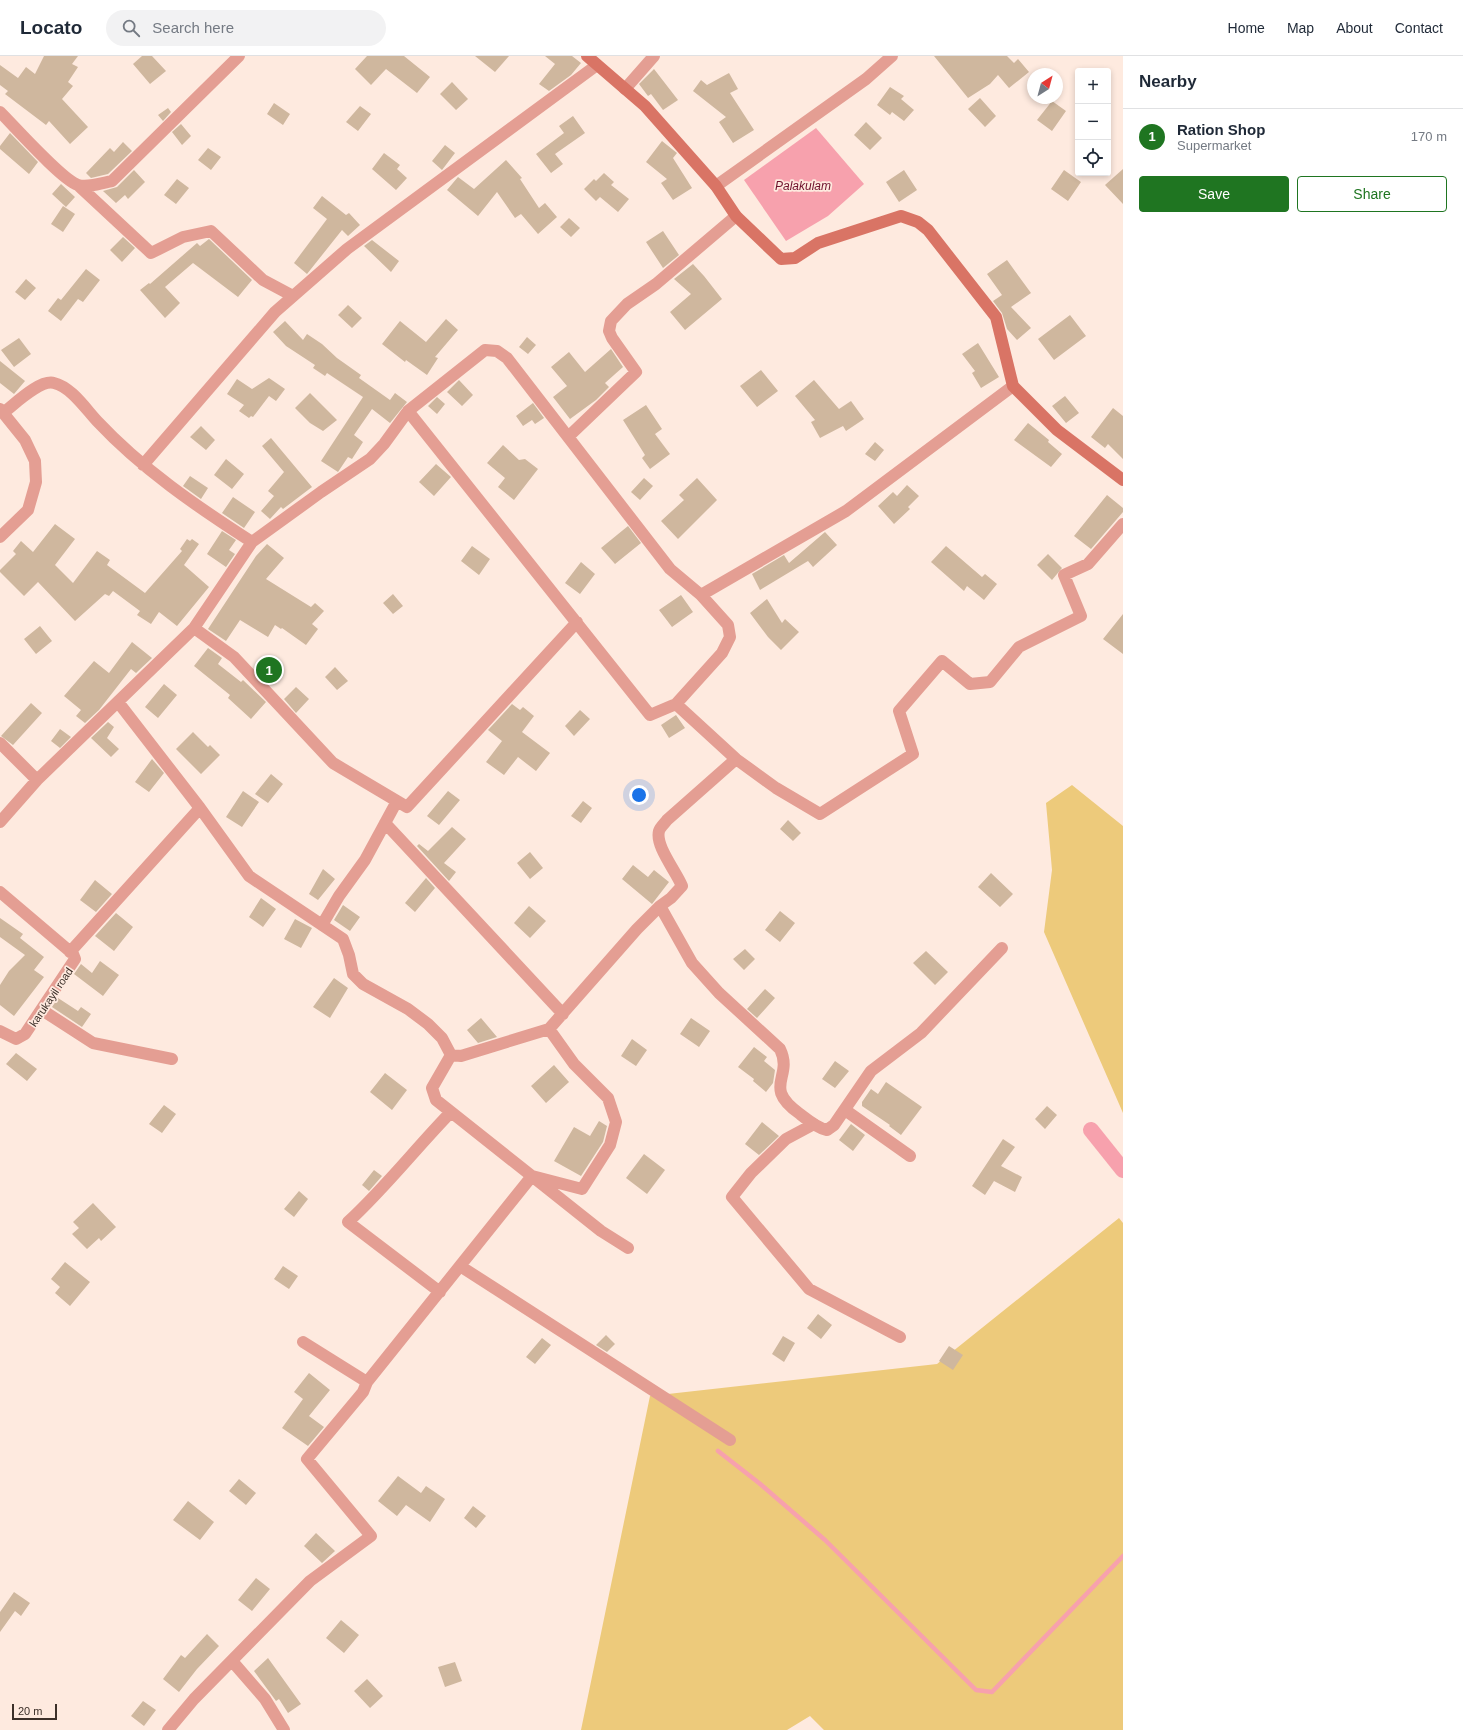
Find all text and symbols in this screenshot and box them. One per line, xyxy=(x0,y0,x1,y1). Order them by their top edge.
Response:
search box xyxy=(106,10,386,46)
text: Locato xyxy=(20,17,82,38)
icon: search xyxy=(120,17,142,39)
text: Search here xyxy=(152,19,234,36)
text: Home xyxy=(1228,20,1265,36)
text: Map xyxy=(1287,20,1314,36)
text: About xyxy=(1336,20,1373,36)
text: Contact xyxy=(1395,20,1443,36)
north arrow xyxy=(1027,68,1063,104)
map controls xyxy=(1075,68,1111,176)
button: + xyxy=(1075,68,1111,104)
text: Nearby xyxy=(1139,72,1197,91)
button: − xyxy=(1075,104,1111,140)
text: Ration Shop xyxy=(1177,121,1265,138)
text: 1 xyxy=(1148,129,1156,144)
text: 170 m xyxy=(1411,129,1447,144)
text: Supermarket xyxy=(1177,138,1251,153)
button: locate xyxy=(1075,140,1111,176)
button: Save xyxy=(1139,176,1289,212)
button: Share xyxy=(1297,176,1447,212)
water label: Palakulam xyxy=(775,179,831,193)
pin: 1 xyxy=(256,655,282,685)
your location xyxy=(629,785,649,805)
street label: karukayil road xyxy=(27,965,75,1029)
scale bar xyxy=(12,1702,57,1721)
text: 20 m xyxy=(18,1705,42,1717)

